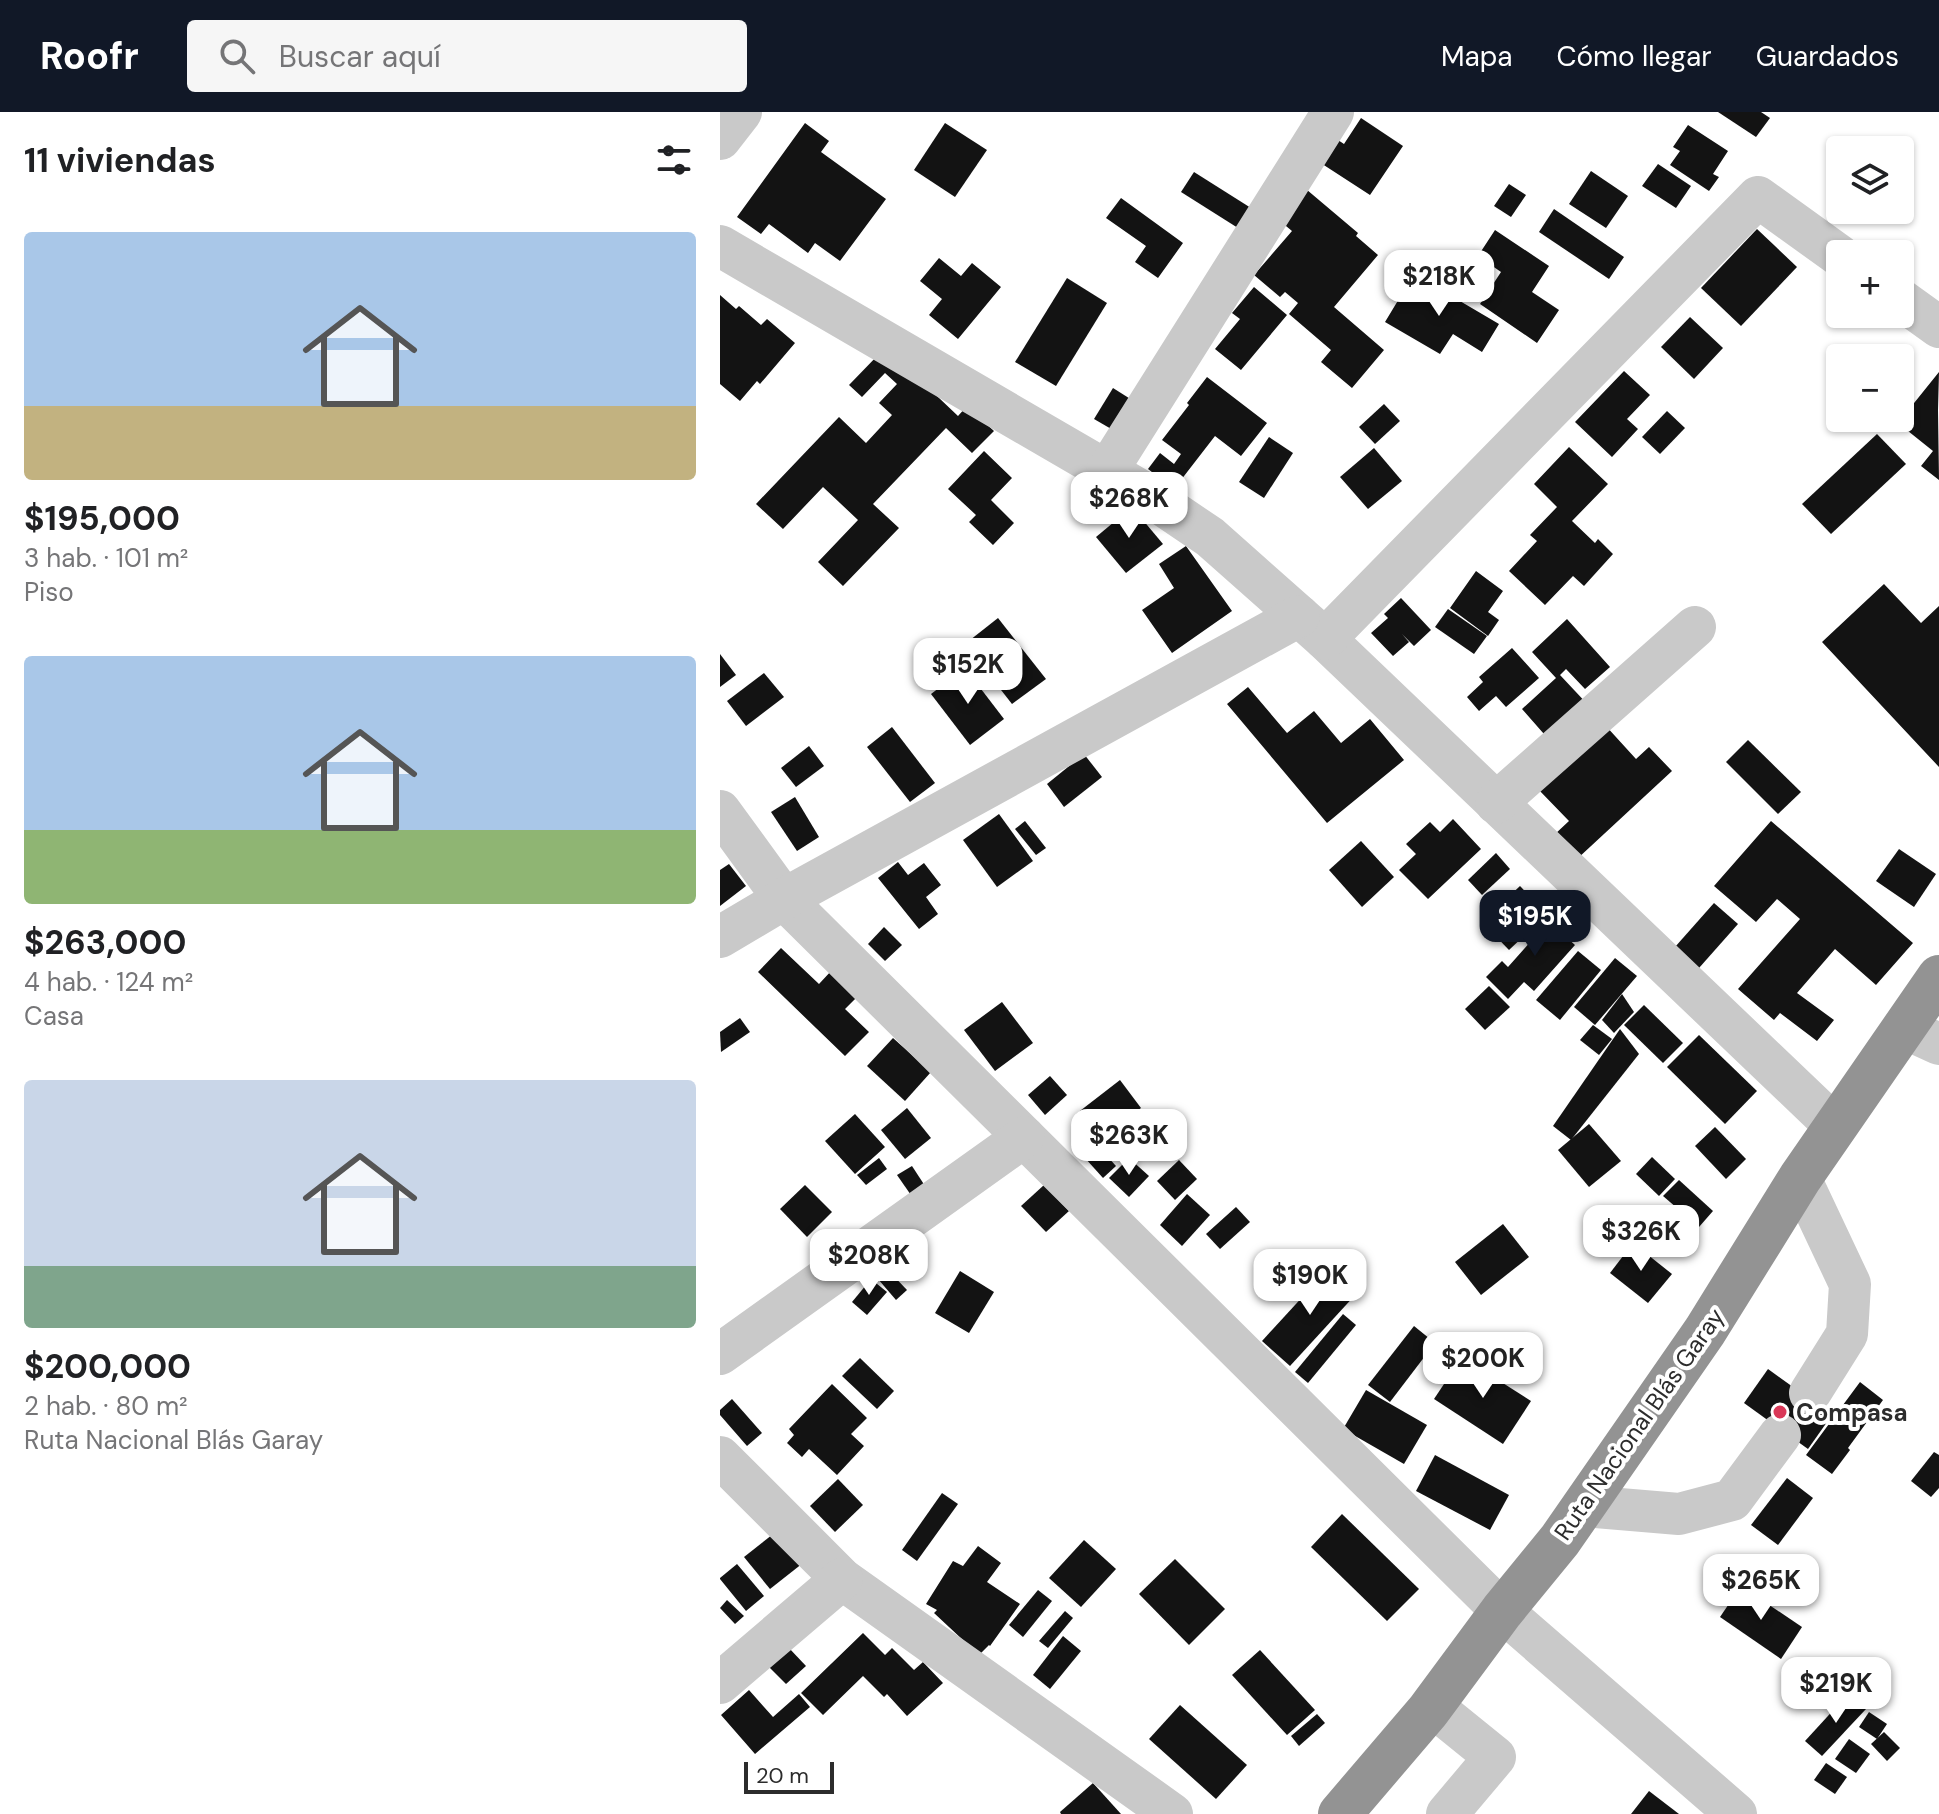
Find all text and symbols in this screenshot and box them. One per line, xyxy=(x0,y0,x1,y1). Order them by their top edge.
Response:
search box xyxy=(187,20,747,92)
text: Roofr xyxy=(40,31,139,81)
icon: search xyxy=(215,34,259,78)
text: Buscar aquí xyxy=(279,37,441,76)
text: Mapa xyxy=(1441,38,1512,75)
text: Cómo llegar xyxy=(1556,38,1712,75)
text: Guardados xyxy=(1756,38,1899,75)
map controls xyxy=(1826,136,1914,432)
button: layers xyxy=(1826,136,1914,224)
text: 11 viviendas xyxy=(24,138,216,183)
icon: filters xyxy=(652,138,696,182)
button: + xyxy=(1826,240,1914,328)
pin: $218K xyxy=(1383,250,1495,318)
text: $218K xyxy=(1402,259,1476,293)
icon: home xyxy=(288,284,432,428)
button: − xyxy=(1826,344,1914,432)
pin: $268K xyxy=(1073,472,1185,540)
text: $268K xyxy=(1089,481,1169,515)
text: $195,000 xyxy=(24,496,180,541)
text: 3 hab. · 101 m² xyxy=(24,541,188,575)
text: Piso xyxy=(24,575,74,609)
pin: $152K xyxy=(912,638,1024,706)
text: $152K xyxy=(931,647,1005,681)
icon: home xyxy=(288,708,432,852)
pin: $195K xyxy=(1479,890,1591,958)
text: $195K xyxy=(1498,899,1572,933)
text: $263,000 xyxy=(24,920,186,965)
text: 4 hab. · 124 m² xyxy=(24,965,193,999)
text: Casa xyxy=(24,999,84,1033)
pin: $263K xyxy=(1073,1109,1185,1177)
text: $263K xyxy=(1089,1118,1169,1152)
icon: home xyxy=(288,1132,432,1276)
pin: $326K xyxy=(1585,1205,1697,1273)
text: $326K xyxy=(1601,1214,1681,1248)
pin: $208K xyxy=(813,1229,925,1297)
text: $208K xyxy=(828,1238,910,1272)
pin: $190K xyxy=(1254,1249,1366,1317)
text: $190K xyxy=(1272,1258,1348,1292)
street label: Ruta Nacional Blás Garay xyxy=(1547,1302,1731,1546)
pin: $200K xyxy=(1427,1332,1539,1400)
text: $200K xyxy=(1441,1341,1525,1375)
text: $200,000 xyxy=(24,1344,191,1389)
text: 2 hab. · 80 m² xyxy=(24,1389,188,1423)
place label: Compasa xyxy=(1796,1397,1908,1428)
marker: Compasa xyxy=(1771,1403,1789,1421)
text: Ruta Nacional Blás Garay xyxy=(24,1423,323,1457)
pin: $265K xyxy=(1705,1554,1817,1622)
text: $265K xyxy=(1721,1563,1801,1597)
pin: $219K xyxy=(1780,1657,1892,1725)
text: $219K xyxy=(1799,1666,1873,1700)
scale bar xyxy=(744,1758,834,1794)
text: 20 m xyxy=(756,1761,809,1790)

